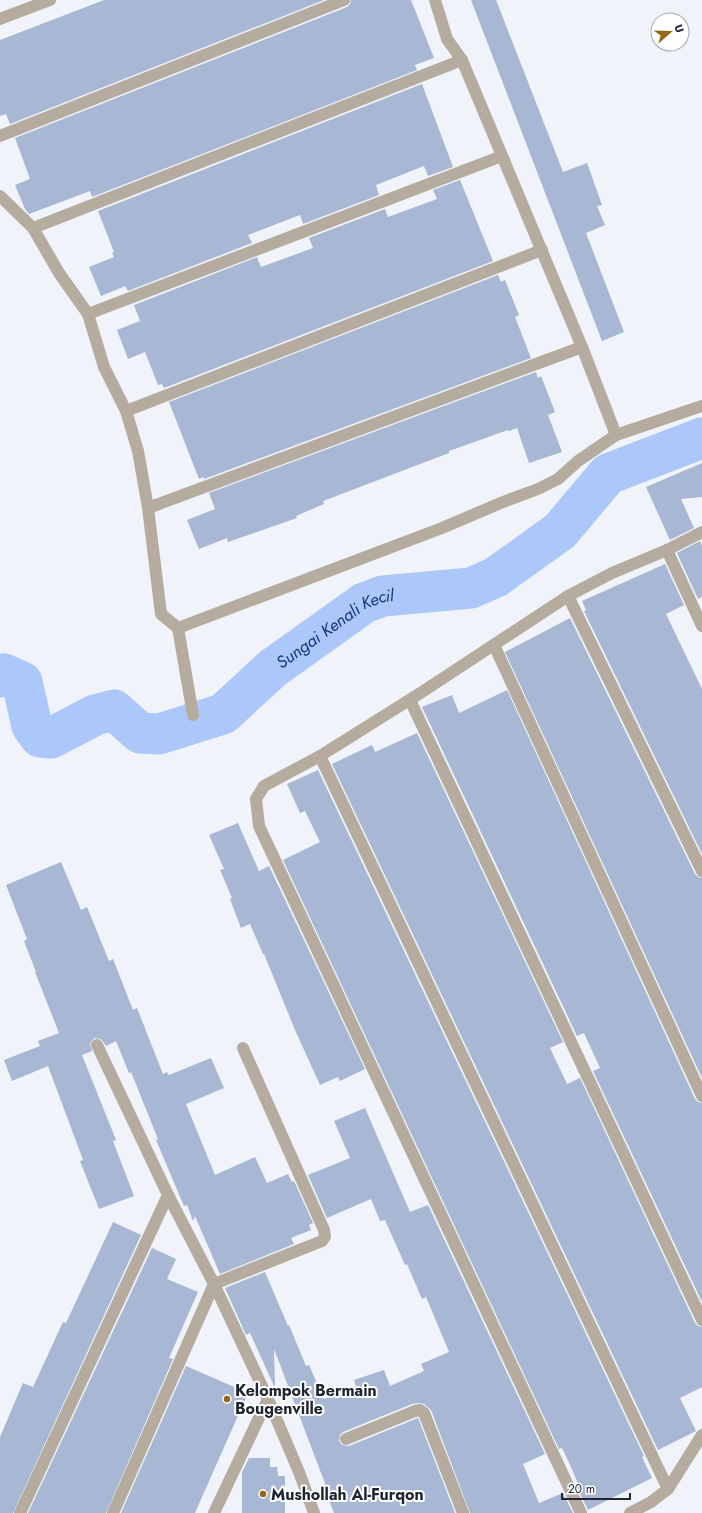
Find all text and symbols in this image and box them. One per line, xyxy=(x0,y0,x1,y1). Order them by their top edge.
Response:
north arrow xyxy=(650,12,690,52)
text: U xyxy=(671,22,688,35)
water label: Sungai Kenali Kecil xyxy=(271,583,396,674)
place label: Kelompok Bermain Bougenville xyxy=(235,1379,377,1420)
marker: Kelompok Bermain Bougenville xyxy=(222,1394,232,1404)
scale bar xyxy=(562,1475,630,1501)
text: 20 m xyxy=(568,1480,595,1498)
place label: Mushollah Al-Furqon xyxy=(271,1483,424,1506)
marker: Mushollah Al-Furqon xyxy=(258,1489,268,1499)

